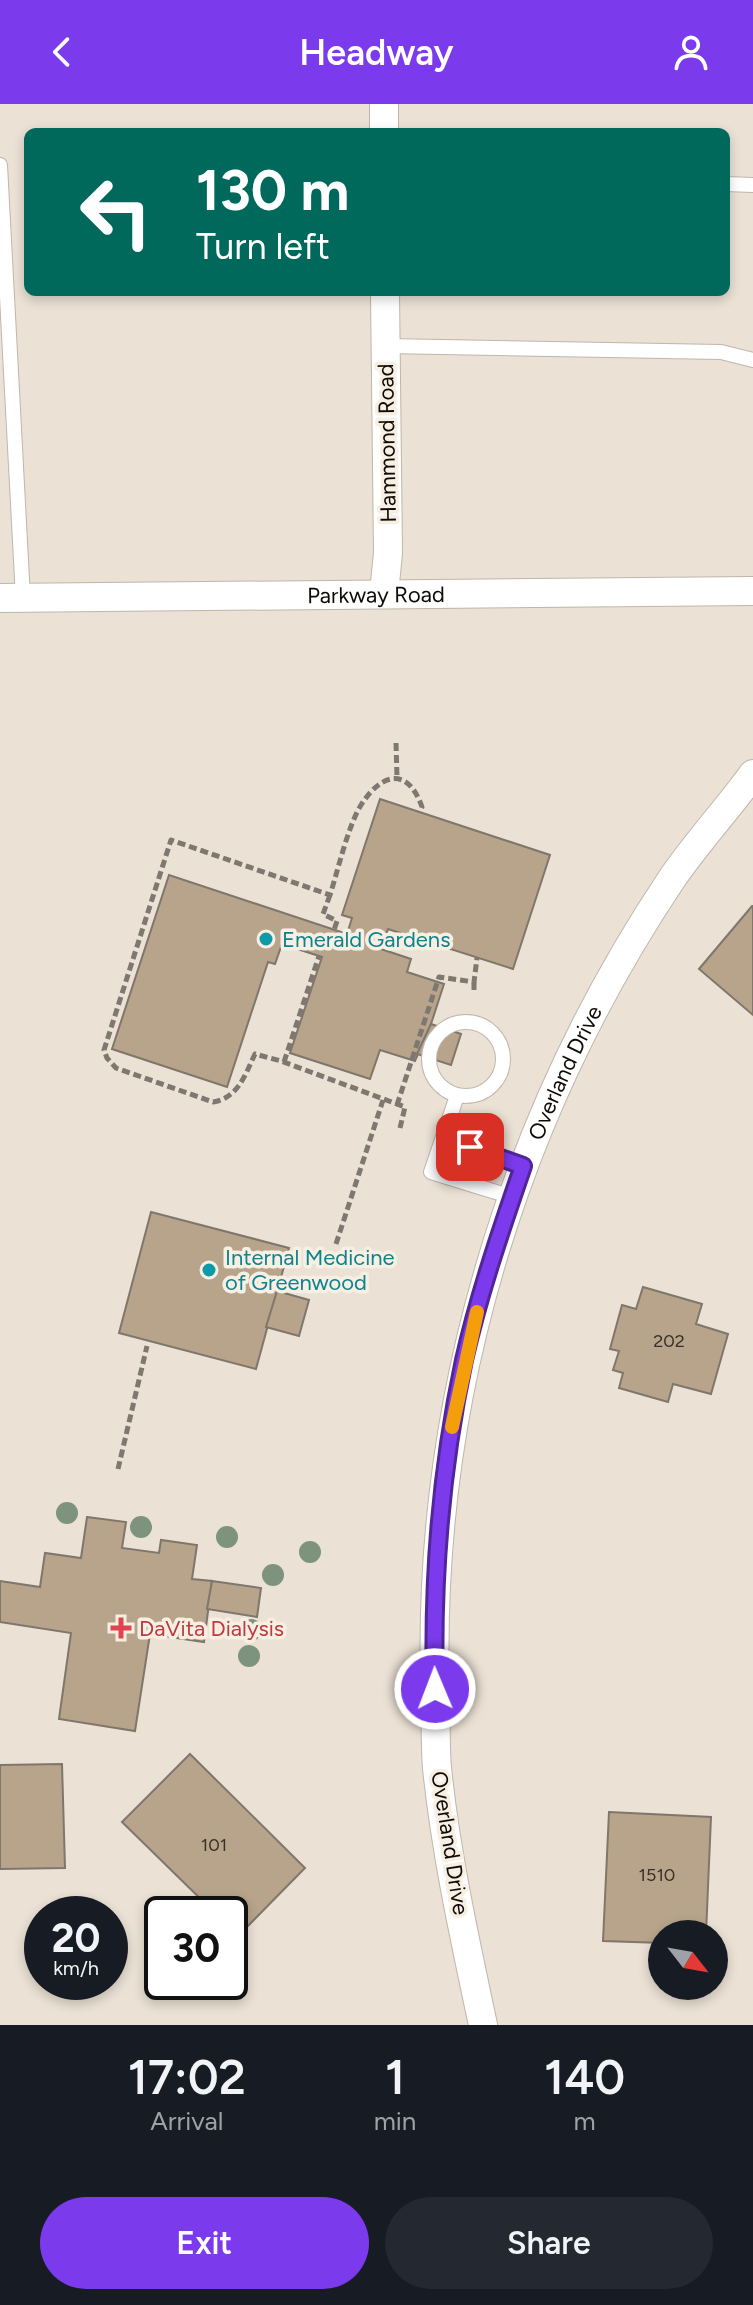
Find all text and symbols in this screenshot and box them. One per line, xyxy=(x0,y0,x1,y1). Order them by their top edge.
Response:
icon: back xyxy=(40,30,84,74)
icon: person xyxy=(669,30,713,74)
text: Headway xyxy=(299,31,454,74)
text: 130 m xyxy=(196,157,349,224)
icon: left xyxy=(64,160,168,264)
text: Turn left xyxy=(196,225,330,268)
street label: Hammond Road xyxy=(372,363,402,523)
street label: Parkway Road xyxy=(307,580,445,609)
place label: Emerald Gardens xyxy=(282,926,450,953)
marker: Emerald Gardens xyxy=(257,930,275,948)
street label: Overland Drive xyxy=(522,1001,607,1144)
pin xyxy=(436,1113,504,1181)
icon: arrive xyxy=(448,1125,492,1169)
place label: Internal Medicine of Greenwood xyxy=(225,1244,395,1296)
marker: Internal Medicine of Greenwood xyxy=(200,1261,218,1279)
house number: 202 xyxy=(653,1330,685,1352)
place label: DaVita Dialysis xyxy=(139,1615,284,1642)
marker: DaVita Dialysis xyxy=(110,1617,132,1639)
position arrow xyxy=(393,1647,477,1731)
street label: Overland Drive xyxy=(425,1769,475,1917)
house number: 101 xyxy=(201,1834,227,1856)
house number: 1510 xyxy=(639,1864,675,1886)
speed limit sign: 30 xyxy=(144,1896,248,2000)
text: 20 xyxy=(51,1914,101,1962)
north arrow xyxy=(648,1920,728,2000)
map controls xyxy=(648,1920,728,2000)
text: km/h xyxy=(53,1956,99,1980)
text: 17:02 xyxy=(128,2048,246,2106)
text: 1 xyxy=(385,2048,405,2106)
text: 140 xyxy=(544,2048,625,2106)
text: Arrival xyxy=(150,2105,224,2137)
text: min xyxy=(374,2105,416,2137)
text: m xyxy=(574,2105,596,2137)
button: Exit xyxy=(40,2197,369,2289)
button: Share xyxy=(385,2197,713,2289)

